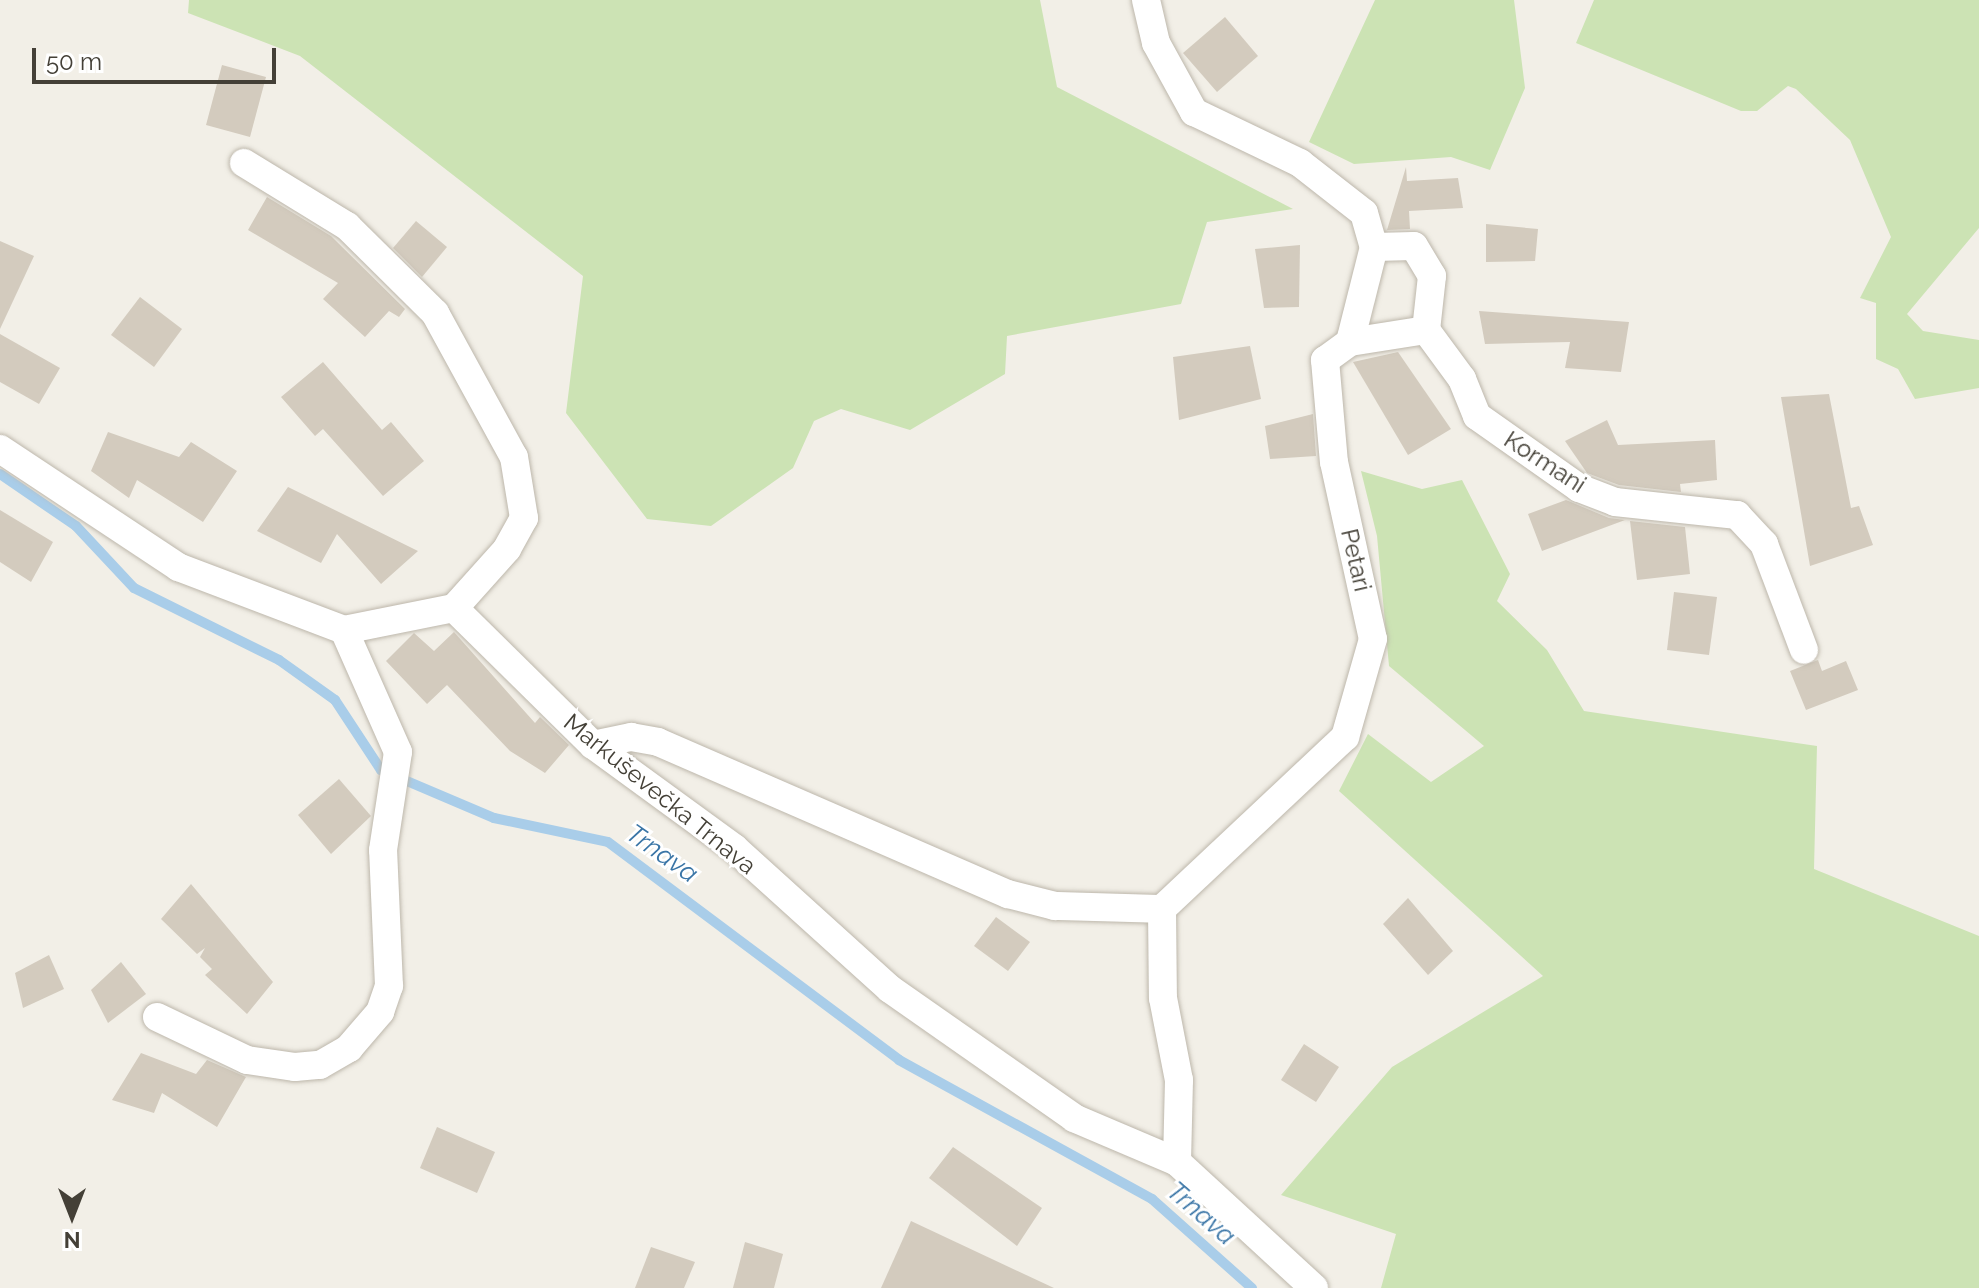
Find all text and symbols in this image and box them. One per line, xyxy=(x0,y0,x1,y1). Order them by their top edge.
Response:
scale bar xyxy=(36,32,280,82)
text: 50 m xyxy=(46,47,102,76)
street label: Kormani xyxy=(1499,425,1591,499)
street label: Petari xyxy=(1335,526,1377,594)
street label: Markuševečka Trnava xyxy=(558,707,762,881)
water label: Trnava xyxy=(620,818,704,890)
north arrow xyxy=(32,1176,112,1256)
water label: Trnava xyxy=(1160,1176,1242,1252)
text: N xyxy=(64,1227,80,1253)

